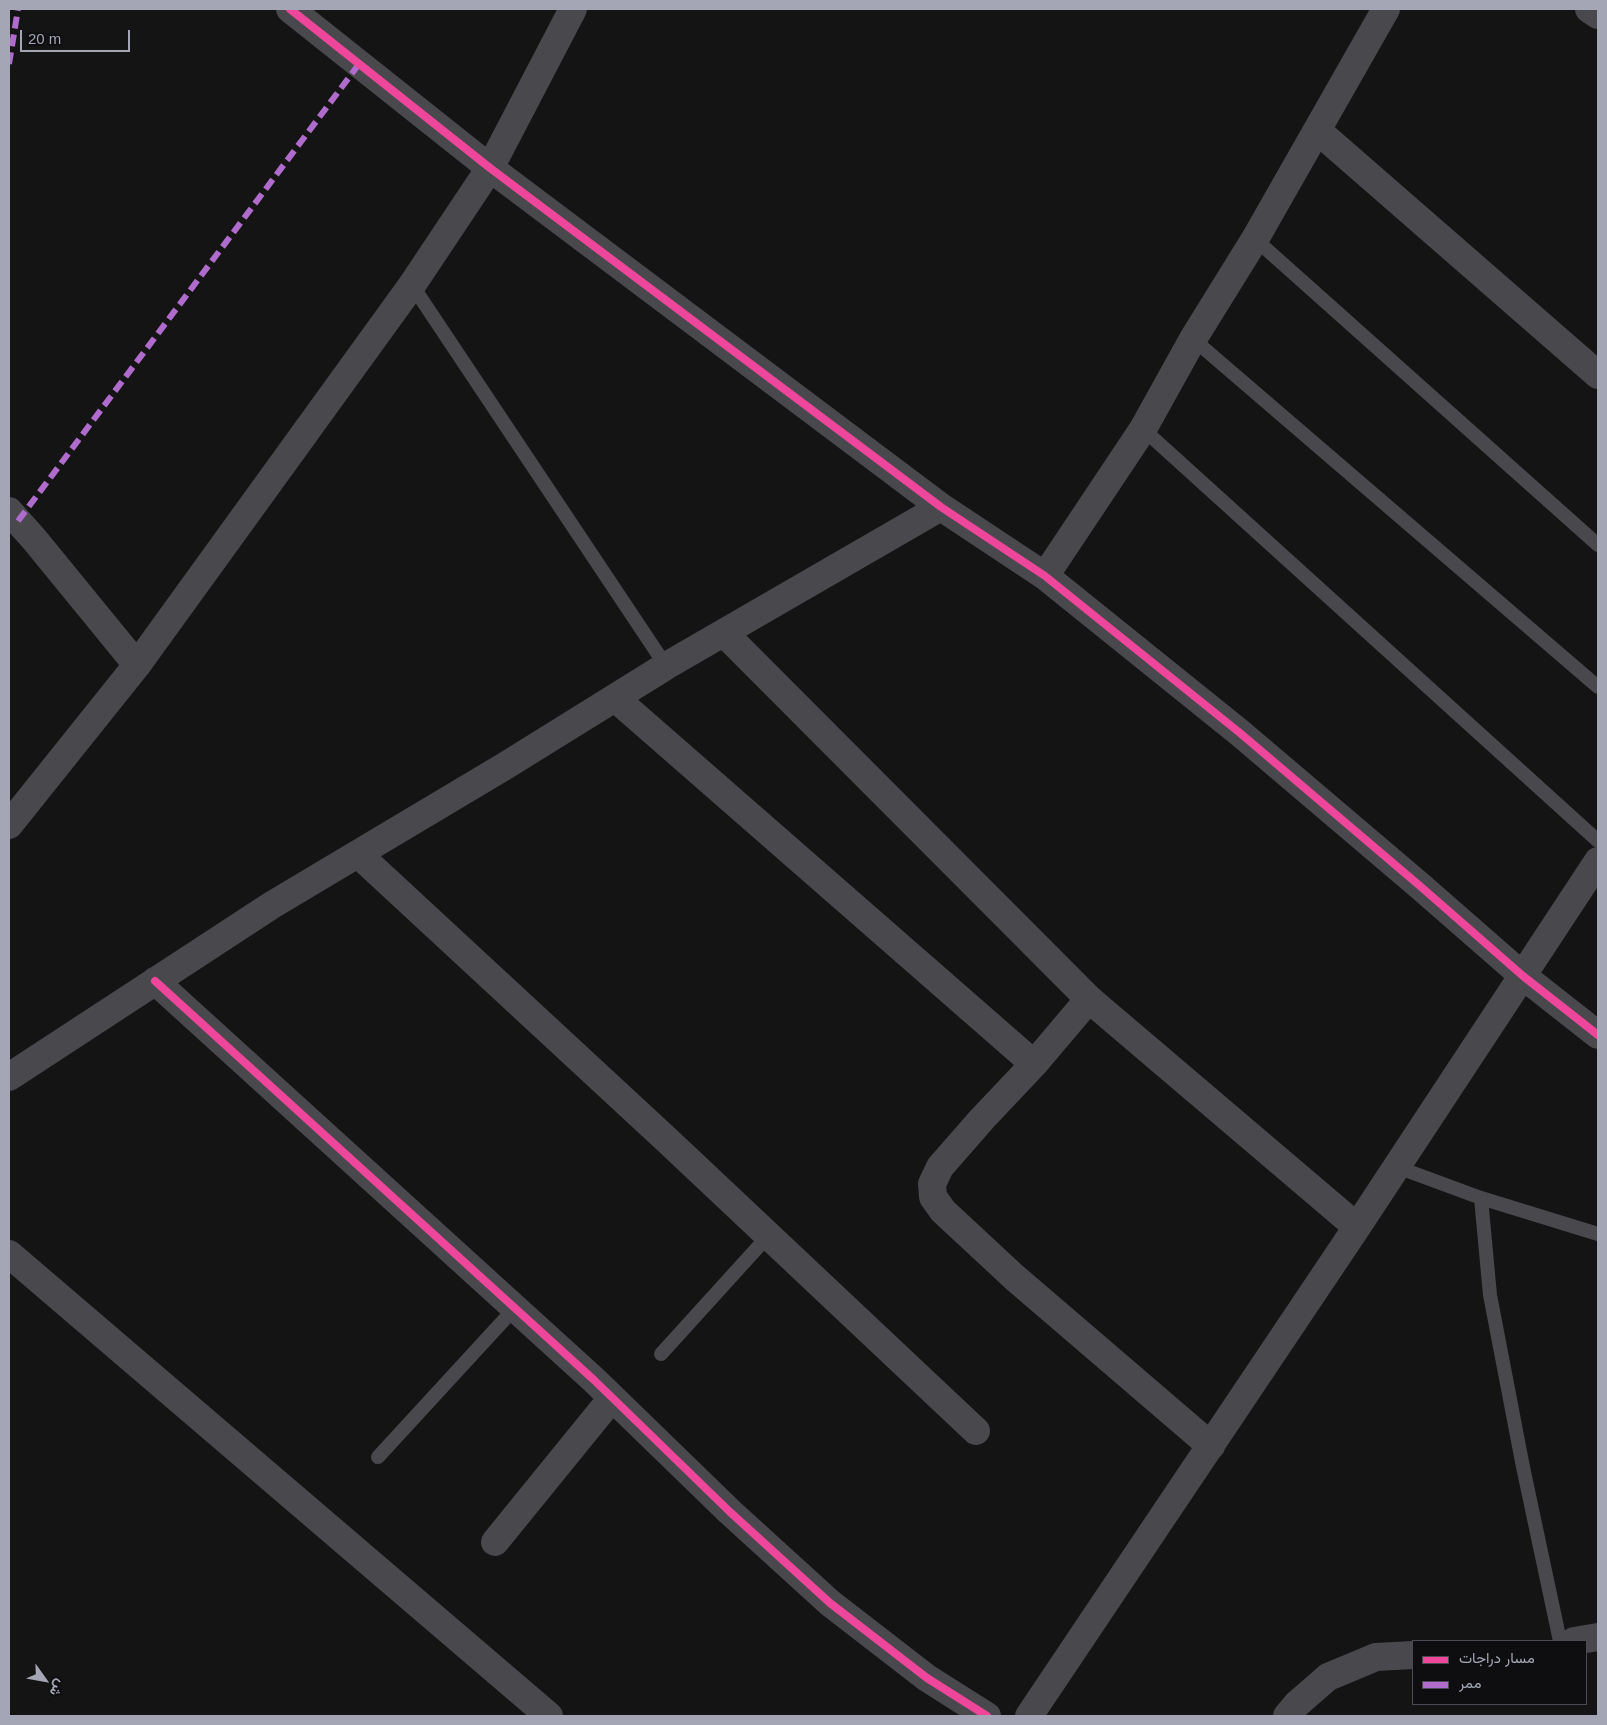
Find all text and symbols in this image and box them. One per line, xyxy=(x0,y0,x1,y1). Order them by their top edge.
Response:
scale bar xyxy=(22,20,132,52)
text: 20 m xyxy=(28,30,61,47)
legend xyxy=(1412,1640,1587,1705)
text: مسار دراجات xyxy=(1459,1649,1535,1666)
north arrow xyxy=(20,1655,70,1705)
text: ممر xyxy=(1459,1674,1481,1691)
text: ش xyxy=(46,1677,69,1699)

